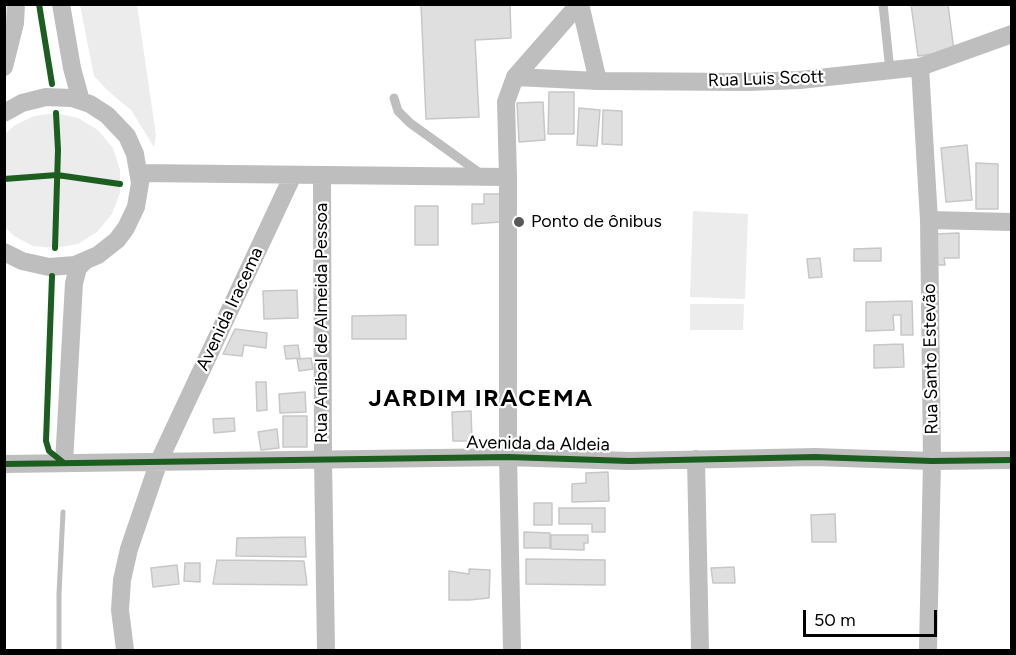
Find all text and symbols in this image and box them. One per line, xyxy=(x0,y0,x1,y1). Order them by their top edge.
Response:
street label: Rua Luis Scott xyxy=(708,66,824,92)
street label: Rua Aníbal de Almeida Pessoa xyxy=(311,203,333,443)
place label: Ponto de ônibus xyxy=(531,211,662,233)
marker: Ponto de ônibus xyxy=(512,215,526,229)
street label: Avenida Iracema xyxy=(192,244,268,374)
street label: Rua Santo Estevão xyxy=(919,283,943,435)
district label: JARDIM IRACEMA xyxy=(368,385,594,413)
street label: Avenida da Aldeia xyxy=(466,432,610,456)
scale bar xyxy=(806,598,940,636)
text: 50 m xyxy=(814,609,856,631)

